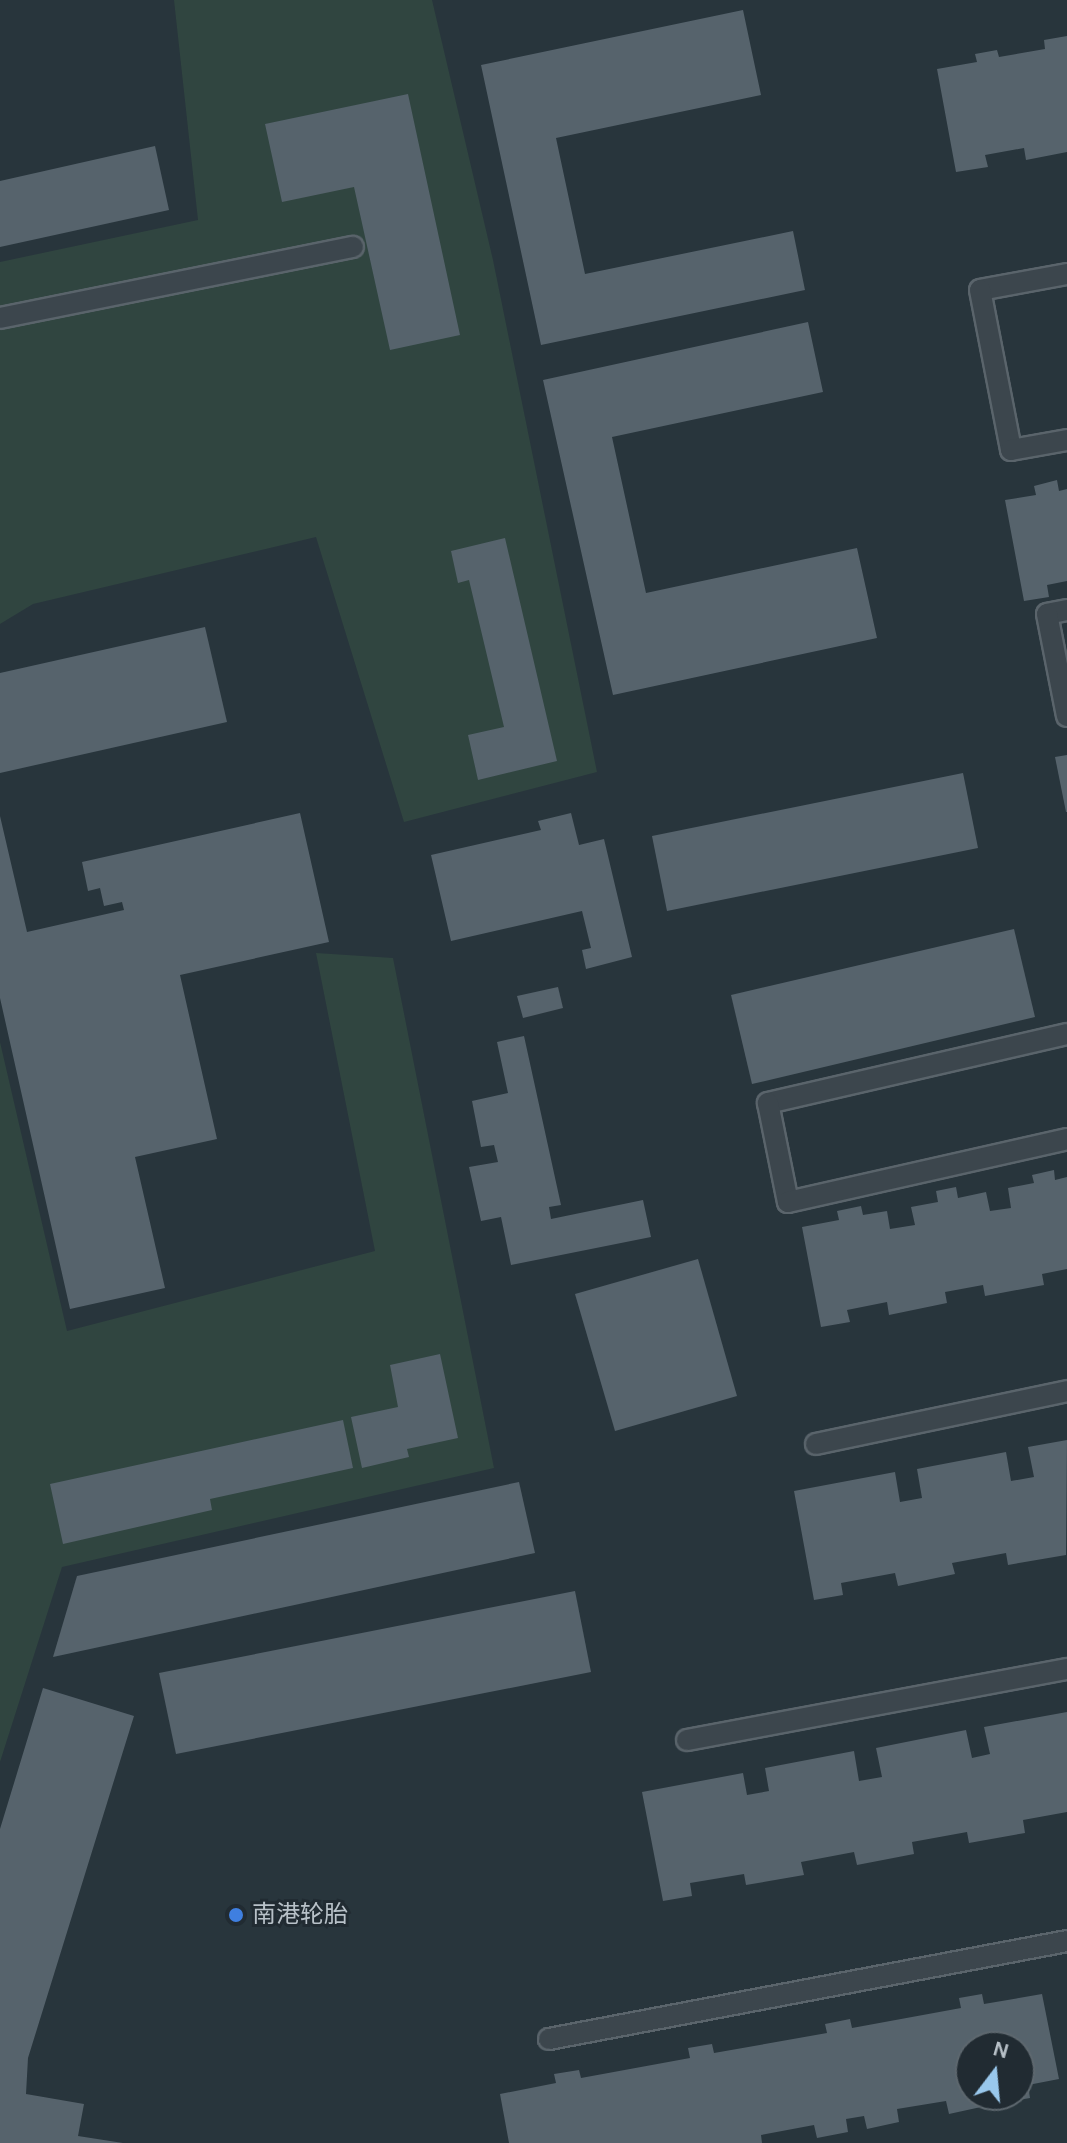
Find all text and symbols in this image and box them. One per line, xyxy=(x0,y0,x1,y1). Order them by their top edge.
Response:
place label: 南港轮胎 xyxy=(252,1901,348,1929)
marker: 南港轮胎 xyxy=(227,1906,245,1924)
north arrow xyxy=(955,2031,1035,2111)
text: N xyxy=(990,2035,1012,2065)

